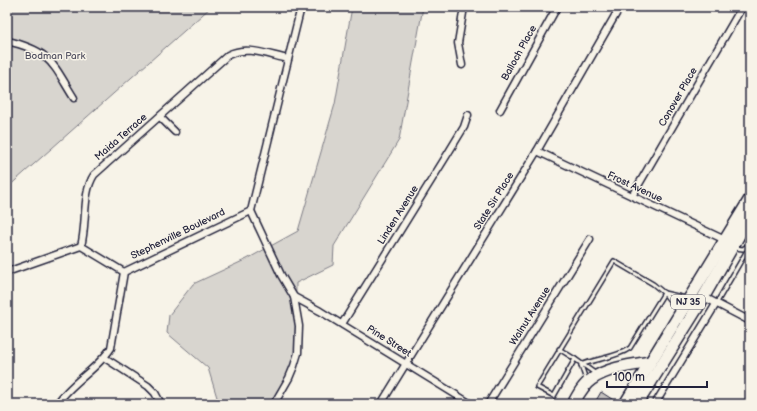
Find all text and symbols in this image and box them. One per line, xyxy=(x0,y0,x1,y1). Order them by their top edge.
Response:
street label: Balloch Place xyxy=(499,23,539,83)
park label: Bodman Park xyxy=(25,50,85,62)
street label: Conover Place xyxy=(656,65,700,129)
street label: Maida Terrace xyxy=(92,111,150,163)
street label: Frost Avenue xyxy=(606,169,664,205)
street label: State Sir Place xyxy=(471,170,517,232)
street label: Linden Avenue xyxy=(375,183,421,247)
street label: Stephenville Boulevard xyxy=(129,206,227,262)
street label: Walnut Avenue xyxy=(507,284,553,348)
road number: NJ 35 xyxy=(671,295,705,309)
street label: Pine Street xyxy=(365,323,413,359)
scale bar xyxy=(607,363,707,389)
text: 100 m xyxy=(613,370,645,385)

